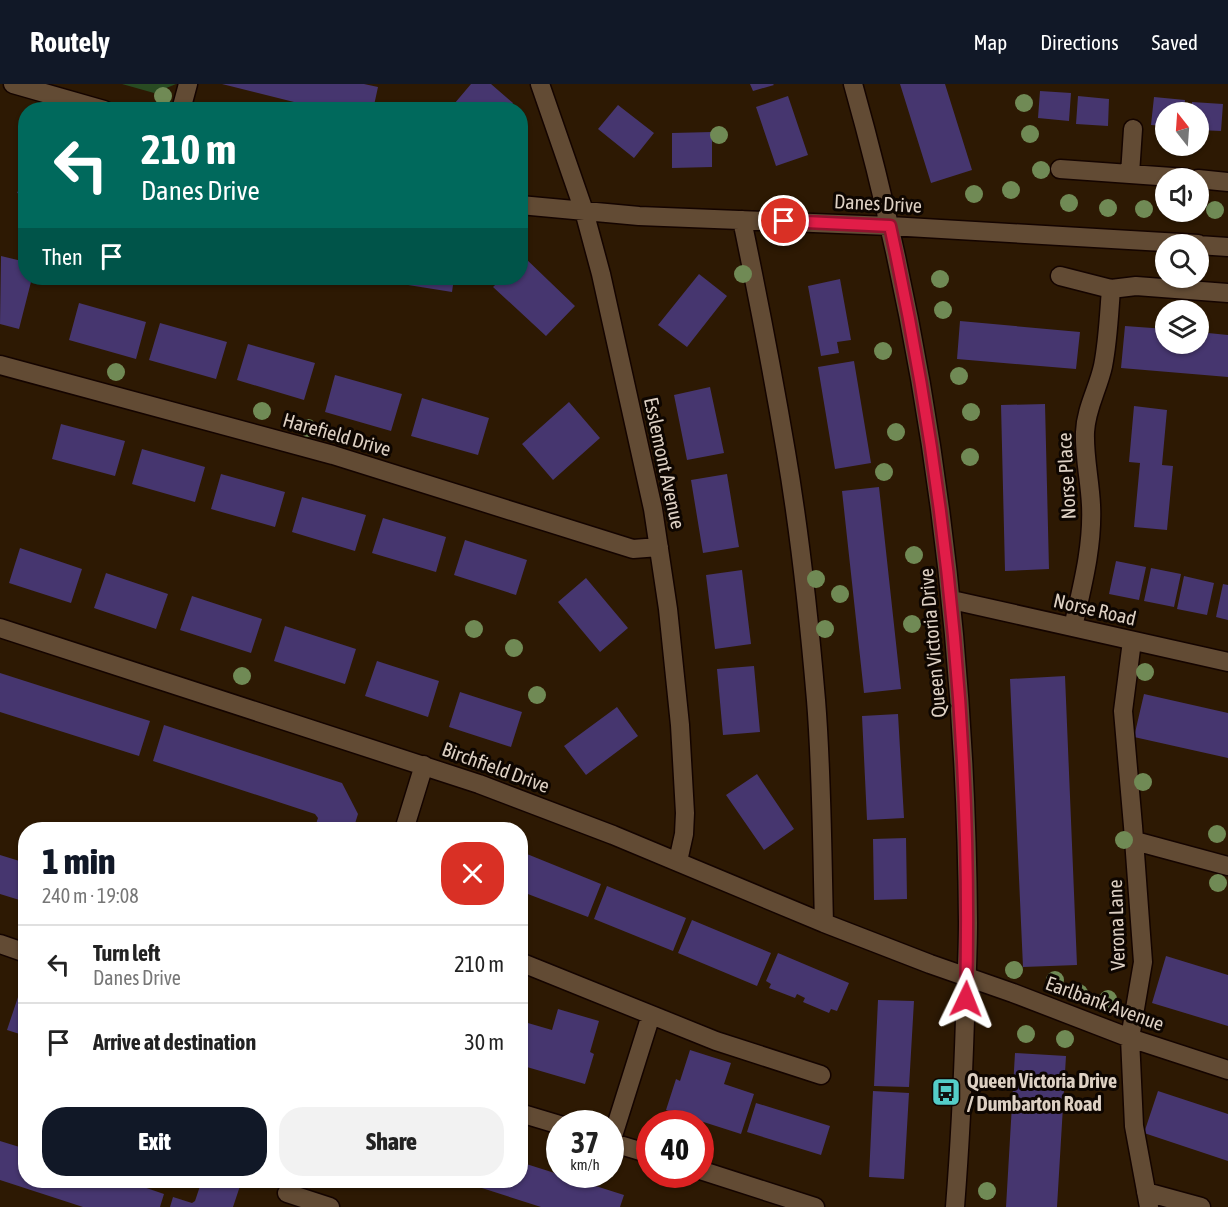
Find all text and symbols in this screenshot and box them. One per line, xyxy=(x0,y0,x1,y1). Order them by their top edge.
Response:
text: Routely xyxy=(30,26,110,58)
text: Map xyxy=(973,30,1007,54)
text: Directions xyxy=(1040,30,1119,54)
text: Saved xyxy=(1152,30,1198,54)
north arrow xyxy=(1155,102,1209,156)
map controls xyxy=(1155,102,1209,354)
text: 210 m xyxy=(141,125,236,173)
icon: left xyxy=(42,126,120,204)
button: sound xyxy=(1155,168,1209,222)
text: Danes Drive xyxy=(141,175,260,206)
street label: Danes Drive xyxy=(834,189,922,217)
pin xyxy=(758,195,809,246)
icon: arrive xyxy=(767,204,800,237)
button: search xyxy=(1155,234,1209,288)
icon: arrive xyxy=(95,240,128,273)
text: Then xyxy=(42,244,83,270)
button: layers xyxy=(1155,300,1209,354)
street label: Esslemont Avenue xyxy=(640,395,690,531)
street label: Harefield Drive xyxy=(280,408,394,460)
street label: Norse Place xyxy=(1052,432,1080,520)
street label: Queen Victoria Drive xyxy=(914,567,950,719)
street label: Norse Road xyxy=(1051,588,1139,630)
street label: Birchfield Drive xyxy=(439,737,553,797)
text: 1 min xyxy=(42,840,116,882)
button: close xyxy=(441,842,504,905)
street label: Verona Lane xyxy=(1103,879,1129,971)
text: 240 m · 19:08 xyxy=(42,884,139,907)
text: Turn left xyxy=(93,940,160,966)
icon: left xyxy=(42,948,75,981)
text: 210 m xyxy=(454,951,504,977)
text: Danes Drive xyxy=(93,966,181,989)
position arrow xyxy=(934,967,998,1031)
street label: Earlbank Avenue xyxy=(1043,971,1167,1035)
icon: arrive xyxy=(42,1026,75,1059)
text: Arrive at destination xyxy=(93,1029,256,1055)
text: 30 m xyxy=(464,1029,504,1055)
place label: Queen Victoria Drive / Dumbarton Road xyxy=(967,1069,1117,1115)
bus stop icon: Queen Victoria Drive / Dumbarton Road xyxy=(930,1076,962,1108)
button: Exit xyxy=(42,1107,267,1176)
button: Share xyxy=(279,1107,504,1176)
speed limit sign: 40 xyxy=(636,1110,714,1188)
text: 37 xyxy=(571,1125,599,1159)
text: km/h xyxy=(570,1156,600,1173)

